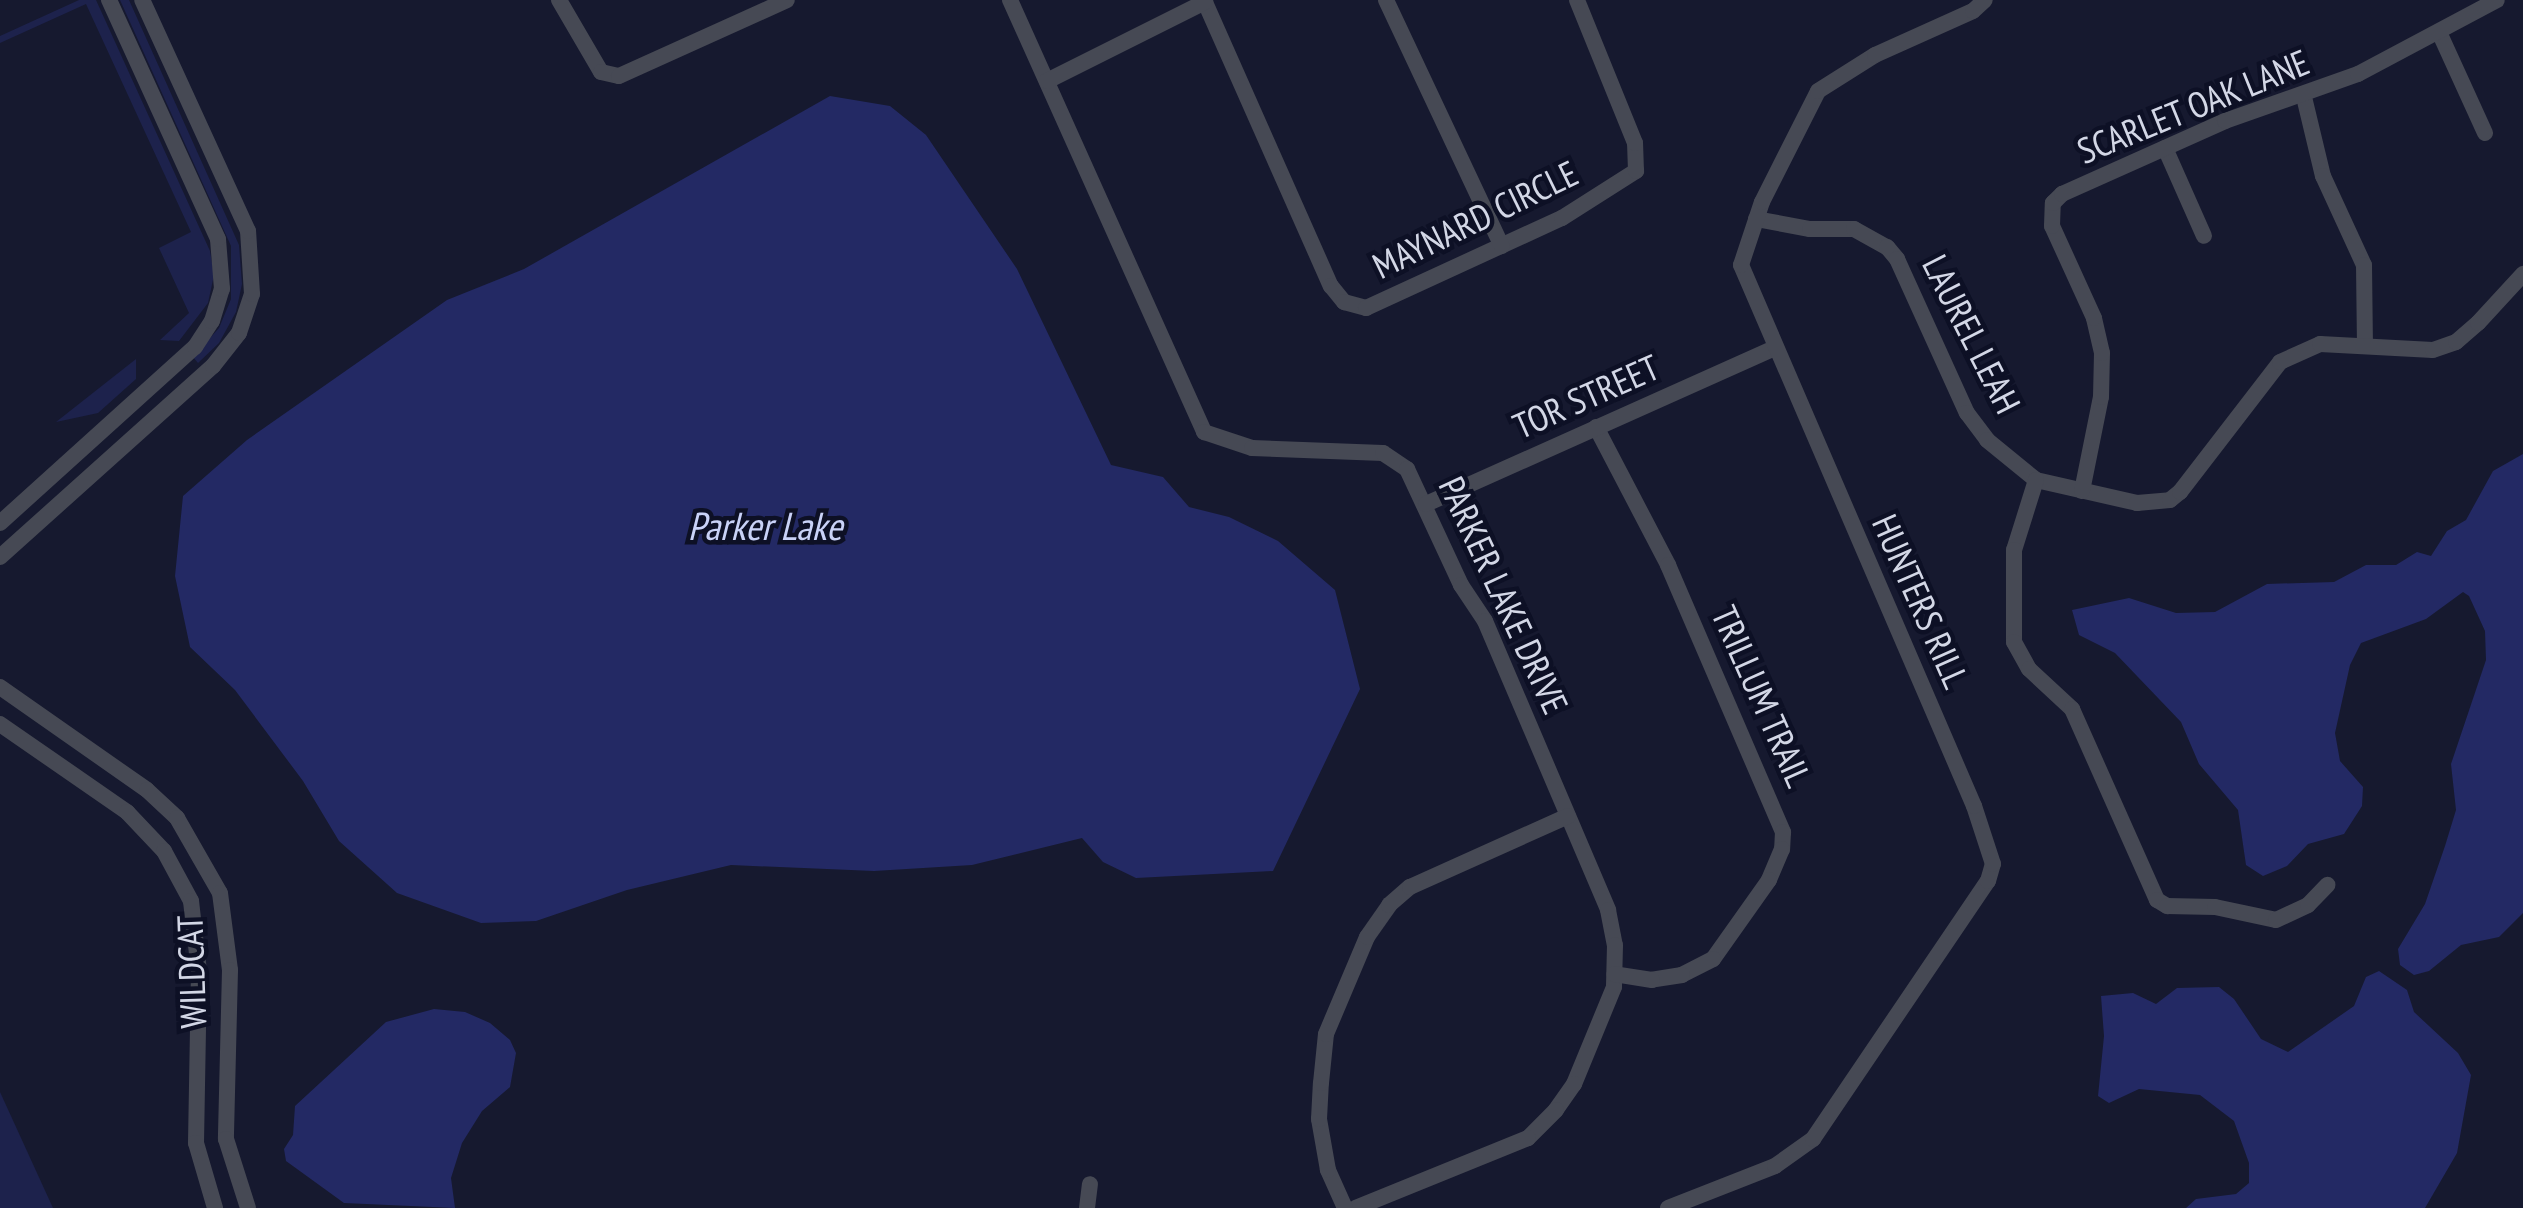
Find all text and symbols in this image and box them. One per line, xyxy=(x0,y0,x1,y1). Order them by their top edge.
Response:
street label: SCARLET OAK LANE xyxy=(2070,40,2316,172)
street label: MAYNARD CIRCLE xyxy=(1366,151,1584,287)
street label: LAUREL LEAH xyxy=(1913,247,2031,421)
street label: TOR STREET xyxy=(1506,345,1666,447)
street label: PARKER LAKE DRIVE xyxy=(1430,470,1578,720)
water label: Parker Lake xyxy=(688,503,842,549)
street label: HUNTERS RILL xyxy=(1864,508,1978,694)
street label: TRILLUM TRAIL xyxy=(1703,599,1821,793)
street label: WILDCAT xyxy=(167,915,215,1029)

